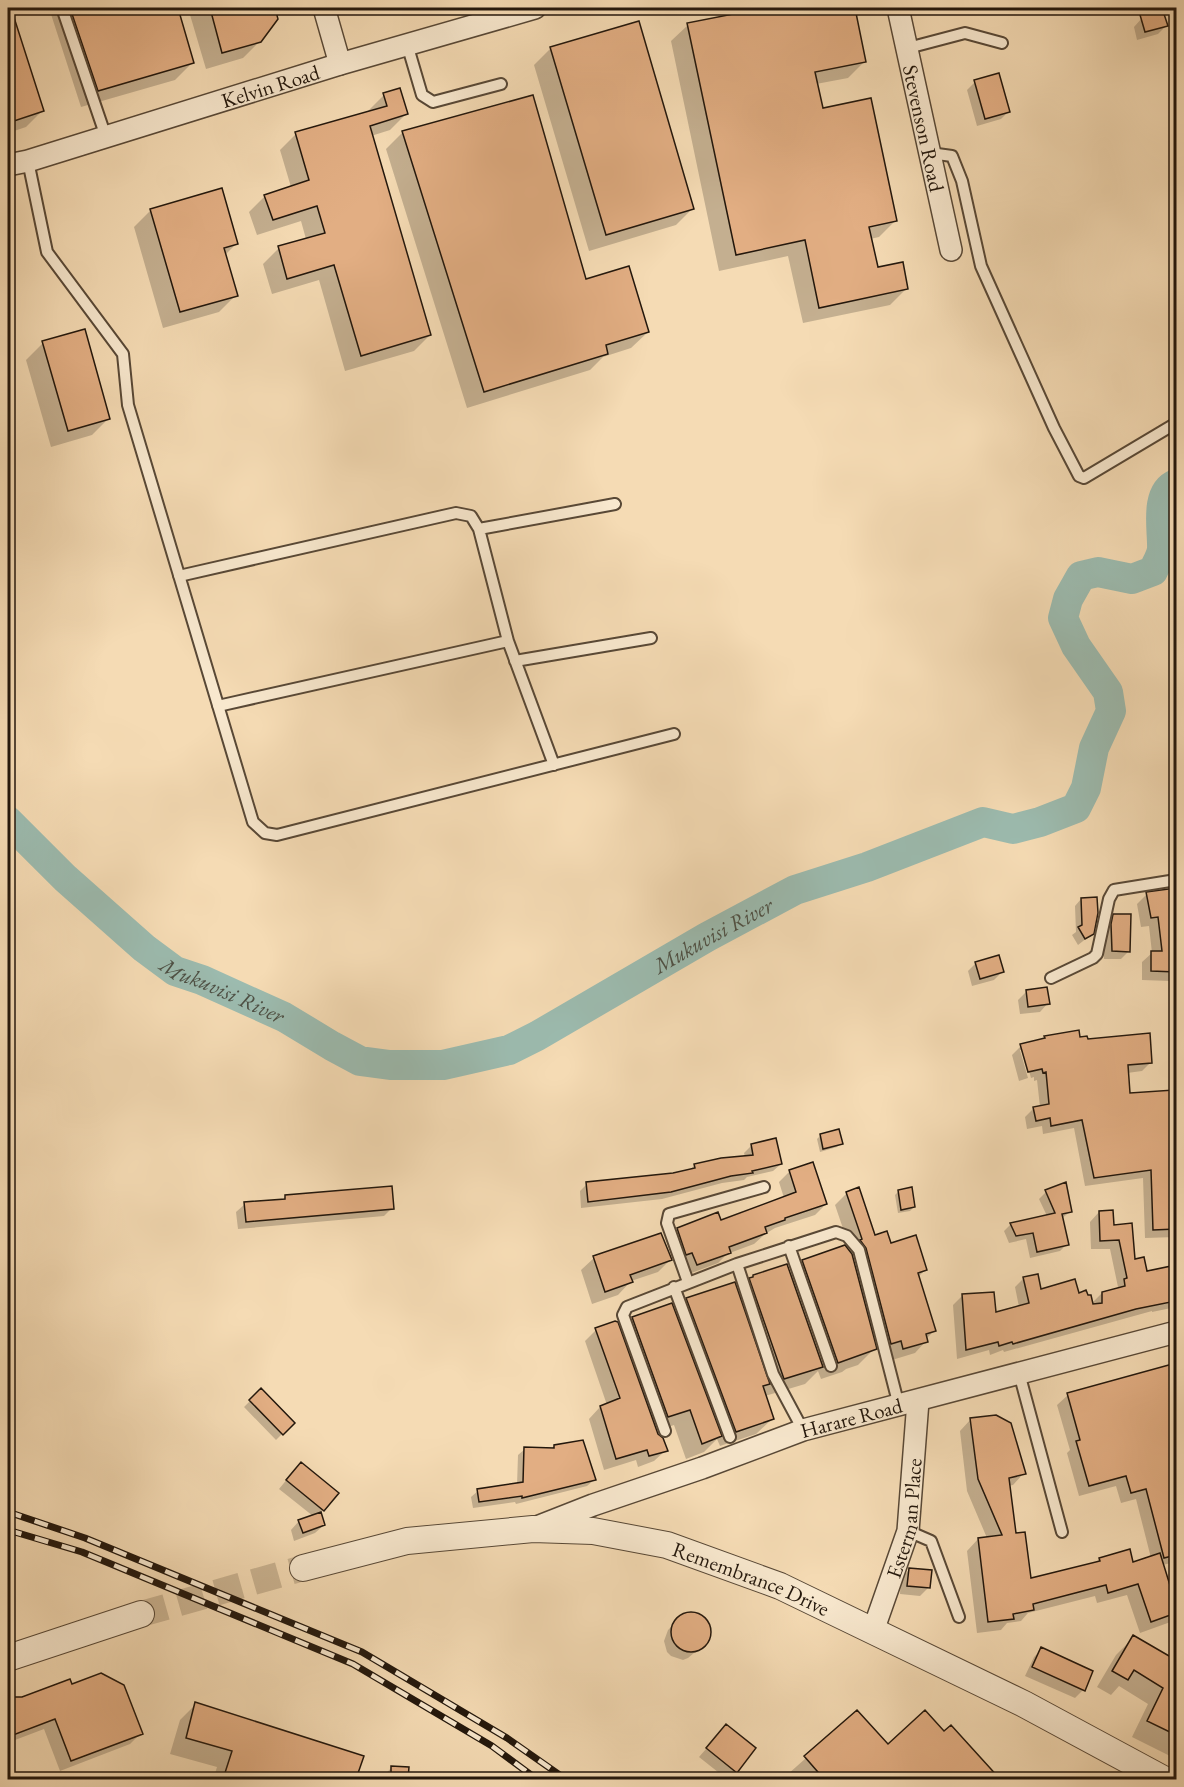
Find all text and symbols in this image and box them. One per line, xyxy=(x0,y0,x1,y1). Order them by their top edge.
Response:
street label: Kelvin Road xyxy=(218,58,323,114)
street label: Stevenson Road xyxy=(897,62,951,194)
water label: Mukuvisi River xyxy=(646,889,779,981)
water label: Mukuvisi River xyxy=(153,949,291,1031)
street label: Harare Road xyxy=(797,1391,905,1444)
street label: Esterman Place xyxy=(879,1457,927,1582)
street label: Remembrance Drive xyxy=(669,1535,834,1622)

